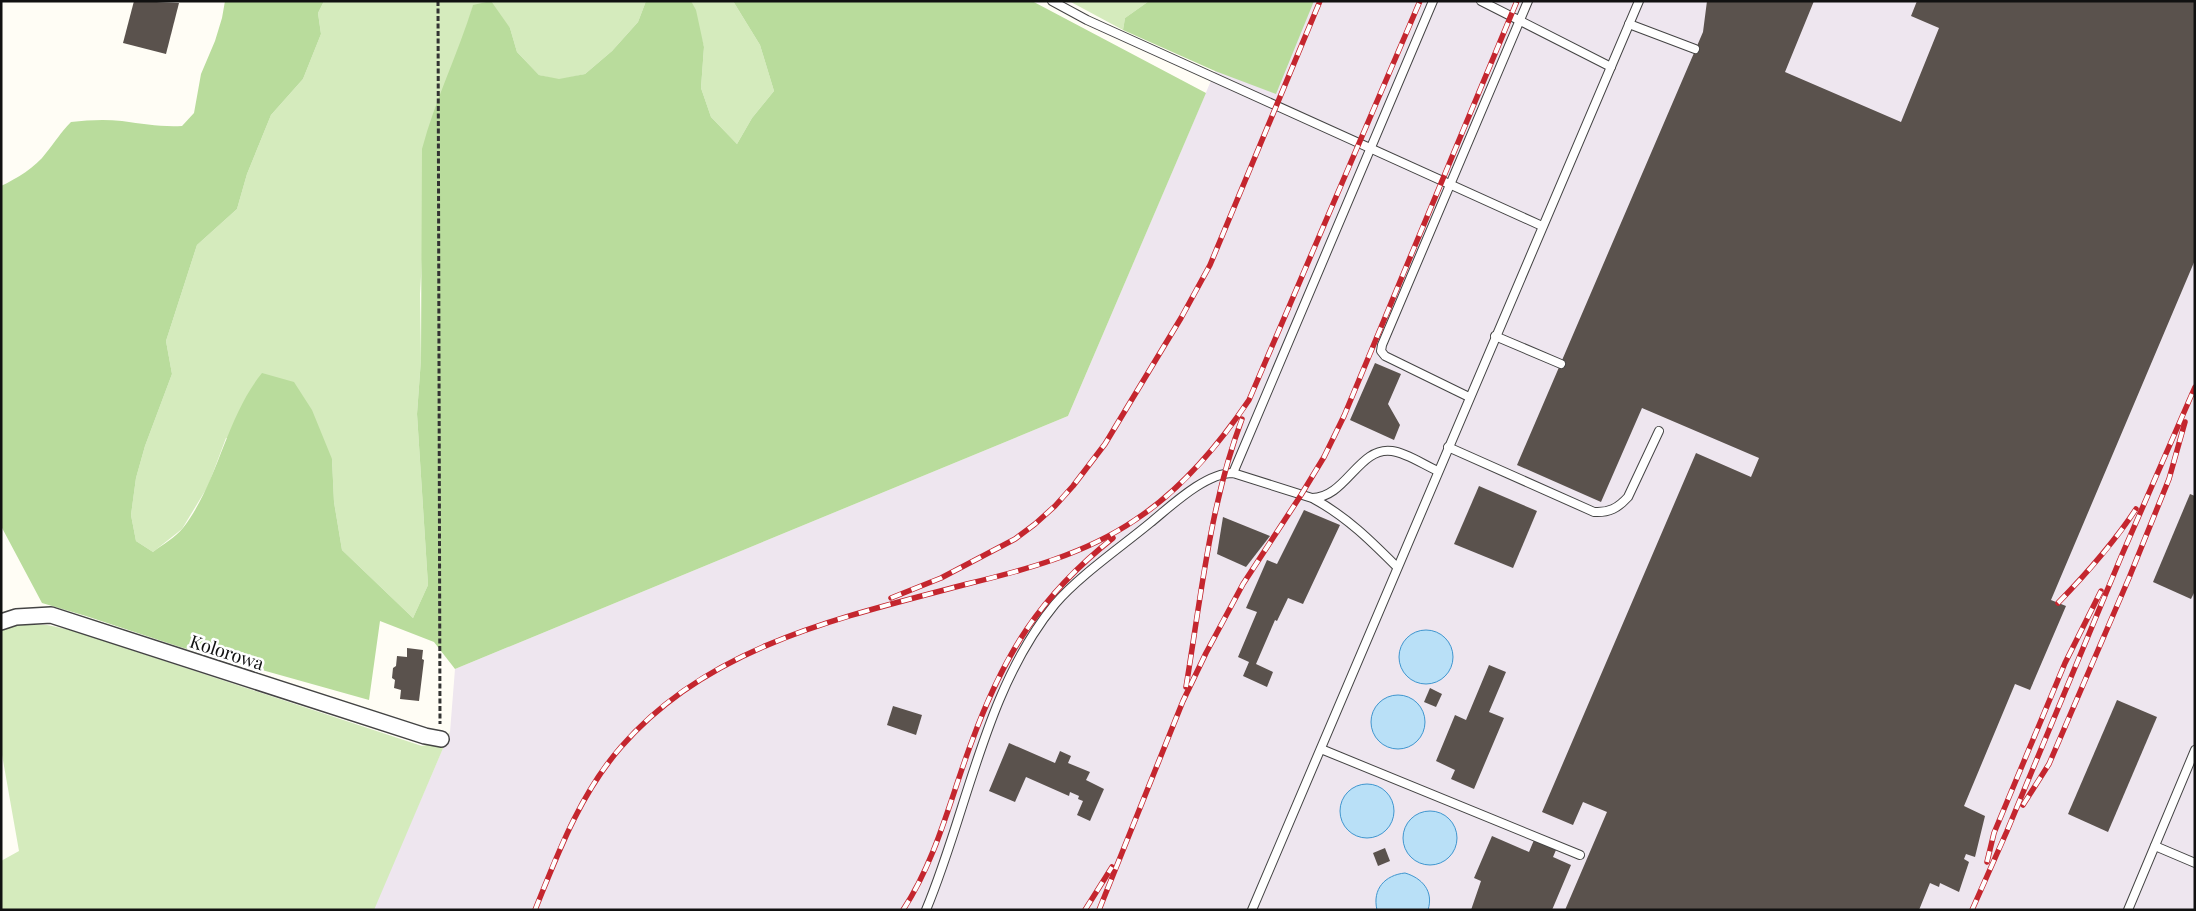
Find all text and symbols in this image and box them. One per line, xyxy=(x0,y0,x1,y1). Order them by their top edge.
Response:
street label: Kolorowa xyxy=(187,629,267,675)

